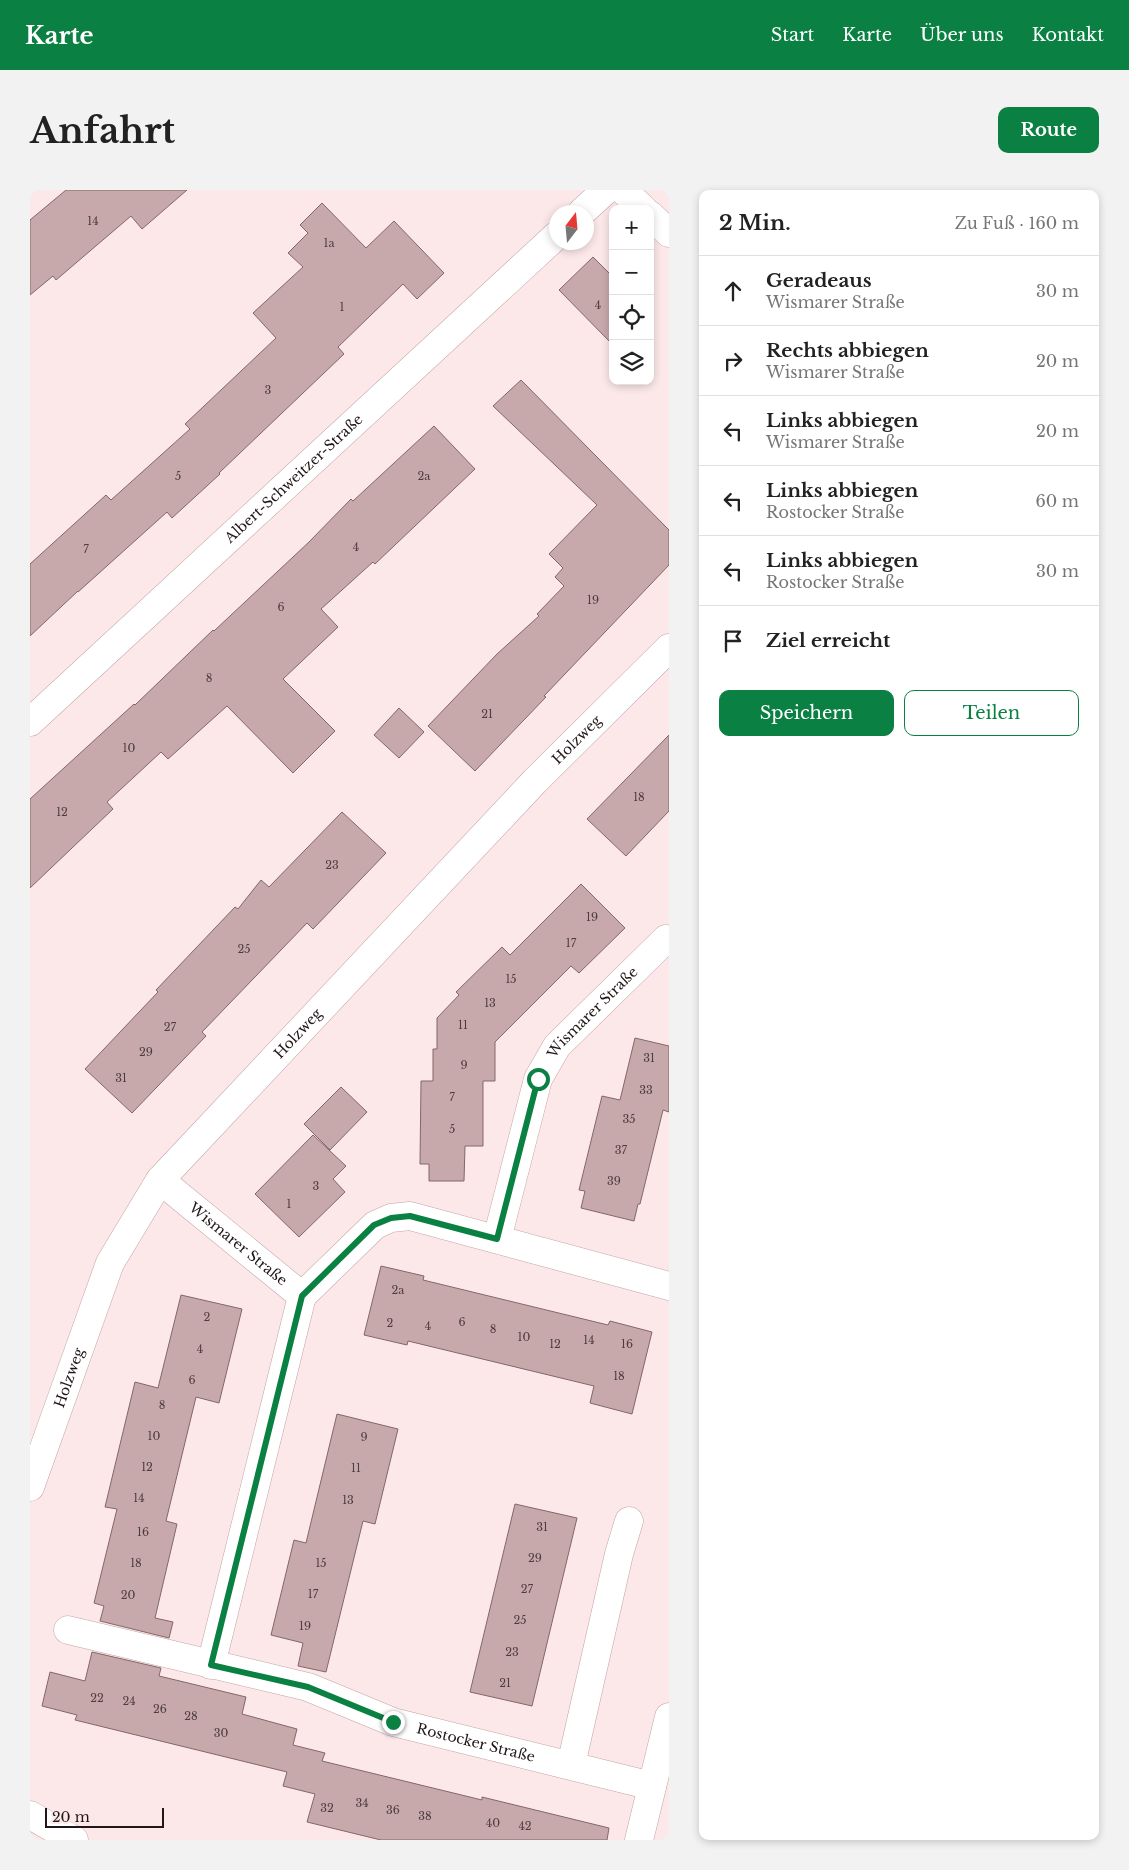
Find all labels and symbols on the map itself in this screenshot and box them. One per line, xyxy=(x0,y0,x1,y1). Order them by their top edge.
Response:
north arrow xyxy=(549,205,594,250)
house number: 14 xyxy=(87,214,99,228)
house number: 1a xyxy=(324,236,335,250)
house number: 4 xyxy=(595,298,601,312)
house number: 1 xyxy=(340,300,345,314)
house number: 3 xyxy=(265,383,272,397)
street label: Albert-Schweitzer-Straße xyxy=(220,410,366,547)
house number: 5 xyxy=(175,469,181,483)
house number: 2a xyxy=(418,469,431,483)
house number: 4 xyxy=(353,540,359,554)
house number: 7 xyxy=(83,542,89,556)
house number: 19 xyxy=(587,593,599,607)
house number: 6 xyxy=(277,600,285,614)
house number: 8 xyxy=(206,671,212,685)
house number: 21 xyxy=(481,707,493,721)
street label: Holzweg xyxy=(548,711,606,768)
house number: 10 xyxy=(123,741,136,755)
house number: 18 xyxy=(633,790,645,804)
house number: 12 xyxy=(56,805,68,819)
house number: 23 xyxy=(325,858,339,872)
house number: 19 xyxy=(586,910,598,924)
house number: 17 xyxy=(566,936,577,950)
house number: 25 xyxy=(237,942,251,956)
street label: Wismarer Straße xyxy=(543,963,641,1062)
house number: 15 xyxy=(505,972,517,986)
house number: 13 xyxy=(484,996,496,1010)
street label: Holzweg xyxy=(270,1004,326,1062)
house number: 11 xyxy=(458,1018,468,1032)
house number: 27 xyxy=(164,1020,177,1034)
house number: 29 xyxy=(139,1045,153,1059)
house number: 31 xyxy=(643,1051,655,1065)
house number: 9 xyxy=(460,1058,468,1072)
route start xyxy=(527,1068,550,1091)
house number: 31 xyxy=(115,1071,127,1085)
house number: 33 xyxy=(639,1083,653,1097)
house number: 7 xyxy=(449,1090,455,1104)
house number: 35 xyxy=(622,1112,636,1126)
house number: 5 xyxy=(449,1122,455,1136)
house number: 37 xyxy=(615,1143,628,1157)
house number: 39 xyxy=(607,1174,621,1188)
house number: 3 xyxy=(313,1179,320,1193)
house number: 1 xyxy=(287,1197,292,1211)
street label: Wismarer Straße xyxy=(185,1198,291,1289)
house number: 2a xyxy=(392,1283,405,1297)
house number: 2 xyxy=(204,1310,211,1324)
house number: 6 xyxy=(458,1315,466,1329)
house number: 2 xyxy=(387,1316,394,1330)
house number: 4 xyxy=(425,1319,431,1333)
house number: 8 xyxy=(490,1322,496,1336)
house number: 10 xyxy=(518,1330,531,1344)
house number: 14 xyxy=(583,1333,595,1347)
house number: 12 xyxy=(549,1337,561,1351)
house number: 16 xyxy=(621,1337,633,1351)
house number: 4 xyxy=(197,1342,203,1356)
street label: Holzweg xyxy=(50,1345,88,1410)
house number: 18 xyxy=(613,1369,625,1383)
house number: 6 xyxy=(188,1373,196,1387)
house number: 8 xyxy=(159,1398,165,1412)
house number: 10 xyxy=(148,1429,161,1443)
house number: 9 xyxy=(360,1430,368,1444)
house number: 12 xyxy=(141,1460,153,1474)
house number: 11 xyxy=(351,1461,361,1475)
house number: 14 xyxy=(133,1491,145,1505)
house number: 13 xyxy=(342,1493,354,1507)
house number: 31 xyxy=(536,1520,548,1534)
house number: 16 xyxy=(137,1525,149,1539)
house number: 29 xyxy=(528,1551,542,1565)
house number: 18 xyxy=(130,1556,142,1570)
house number: 15 xyxy=(315,1556,327,1570)
house number: 27 xyxy=(521,1582,534,1596)
house number: 17 xyxy=(308,1587,319,1601)
house number: 20 xyxy=(121,1588,135,1602)
house number: 25 xyxy=(513,1613,527,1627)
house number: 19 xyxy=(299,1619,311,1633)
house number: 23 xyxy=(505,1645,519,1659)
house number: 21 xyxy=(499,1676,511,1690)
house number: 22 xyxy=(90,1691,104,1705)
house number: 24 xyxy=(122,1694,136,1708)
house number: 26 xyxy=(153,1702,167,1716)
house number: 28 xyxy=(184,1709,198,1723)
route end xyxy=(382,1711,405,1734)
street label: Rostocker Straße xyxy=(415,1719,537,1766)
house number: 30 xyxy=(214,1726,228,1740)
house number: 34 xyxy=(355,1796,369,1810)
house number: 32 xyxy=(320,1801,334,1815)
house number: 36 xyxy=(386,1803,400,1817)
scale bar xyxy=(45,1805,164,1828)
house number: 38 xyxy=(418,1809,432,1823)
house number: 40 xyxy=(486,1816,500,1830)
house number: 42 xyxy=(518,1819,532,1833)

